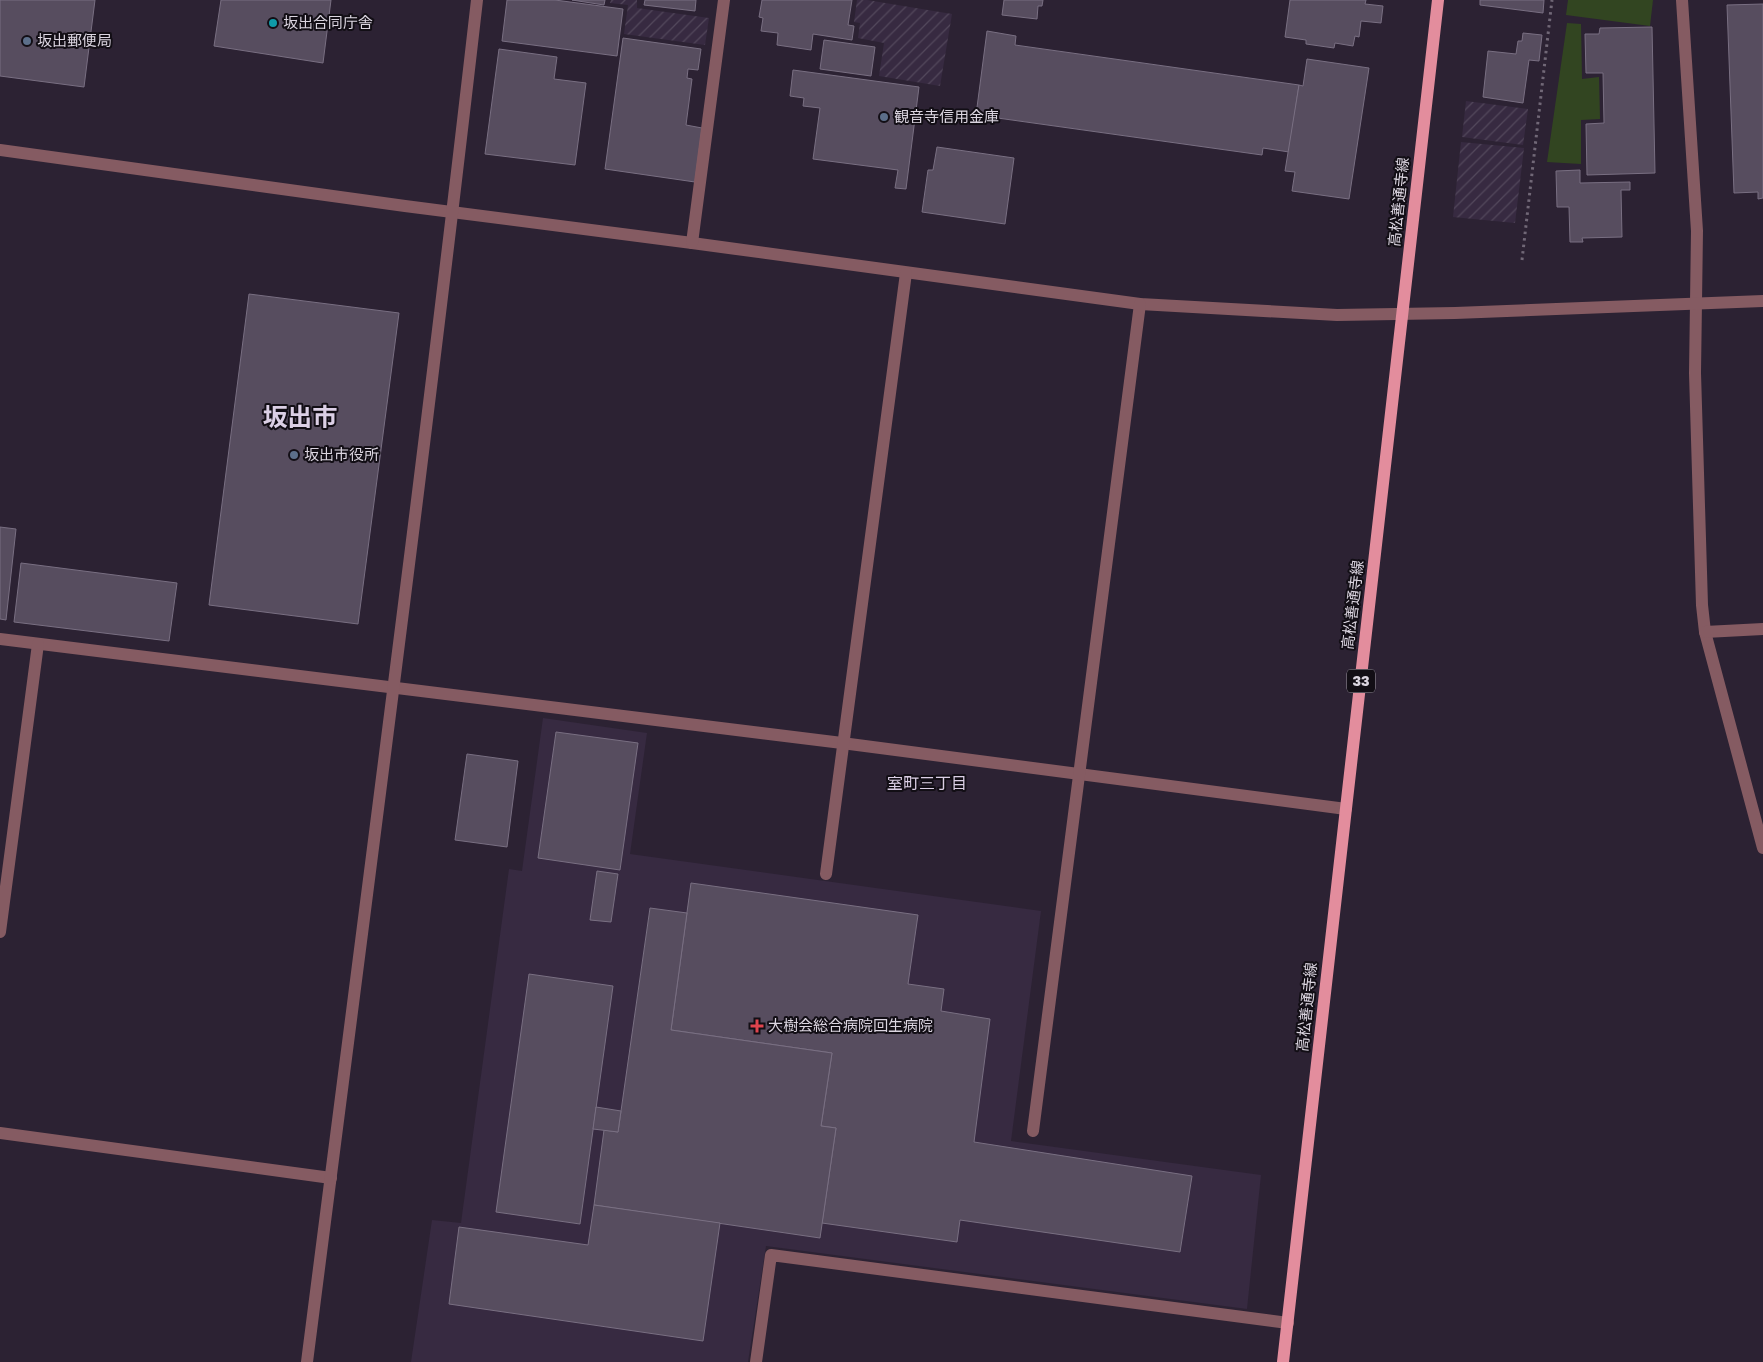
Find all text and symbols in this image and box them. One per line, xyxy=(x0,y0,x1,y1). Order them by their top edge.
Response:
place label: 坂出合同庁舎 xyxy=(283,13,373,31)
marker: 坂出合同庁舎 xyxy=(267,17,279,29)
place label: 坂出郵便局 xyxy=(37,31,112,49)
marker: 坂出郵便局 xyxy=(21,35,33,47)
place label: 観音寺信用金庫 xyxy=(894,107,999,125)
marker: 観音寺信用金庫 xyxy=(878,111,890,123)
street label: 高松善通寺線 xyxy=(1384,156,1412,248)
district label: 坂出市 xyxy=(262,401,338,432)
place label: 坂出市役所 xyxy=(304,445,379,463)
marker: 坂出市役所 xyxy=(288,449,300,461)
street label: 高松善通寺線 xyxy=(1338,559,1366,651)
road number: 33 xyxy=(1347,669,1375,692)
district label: 室町三丁目 xyxy=(887,773,967,793)
street label: 高松善通寺線 xyxy=(1292,961,1320,1053)
place label: 大樹会総合病院回生病院 xyxy=(768,1016,933,1034)
marker: 大樹会総合病院回生病院 xyxy=(750,1019,764,1033)

